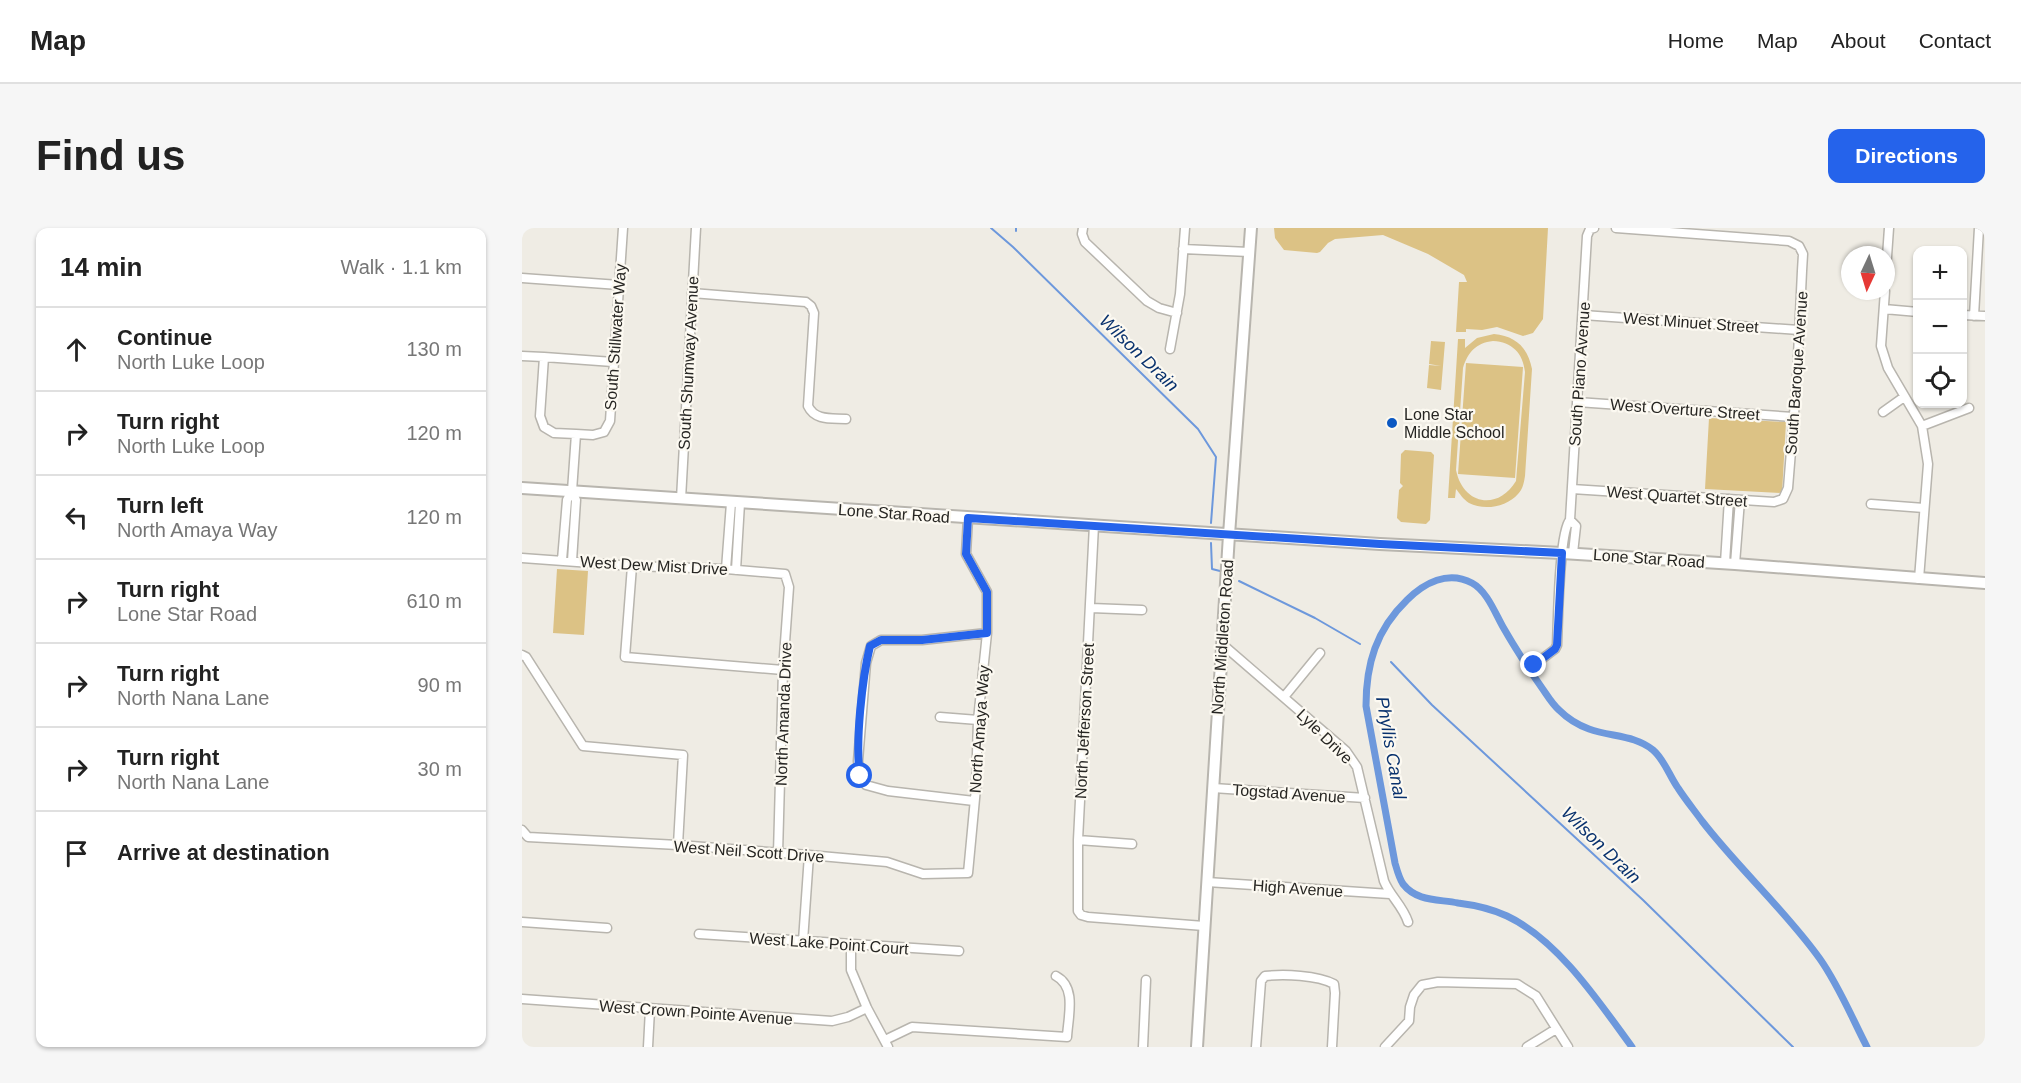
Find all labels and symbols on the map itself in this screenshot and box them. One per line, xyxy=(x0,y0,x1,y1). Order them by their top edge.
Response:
north arrow xyxy=(1841,246,1895,300)
street label: South Stillwater Way xyxy=(602,263,629,411)
street label: South Shumway Avenue xyxy=(675,276,702,450)
street label: South Baroque Avenue xyxy=(1782,290,1811,456)
street label: South Piano Avenue xyxy=(1566,301,1593,447)
street label: West Minuet Street xyxy=(1623,309,1760,336)
water label: Wilson Drain xyxy=(1095,310,1183,396)
street label: West Overture Street xyxy=(1610,396,1761,423)
place label: Lone Star Middle School xyxy=(1404,406,1505,441)
marker: Lone Star Middle School xyxy=(1385,416,1399,430)
street label: West Quartet Street xyxy=(1606,483,1748,510)
street label: Lone Star Road xyxy=(837,501,950,526)
street label: Lone Star Road xyxy=(1592,546,1705,571)
street label: West Dew Mist Drive xyxy=(580,553,728,578)
street label: North Middleton Road xyxy=(1209,559,1236,715)
street label: North Amanda Drive xyxy=(772,642,795,786)
street label: North Jefferson Street xyxy=(1072,642,1097,799)
route end xyxy=(1520,651,1546,677)
street label: North Amaya Way xyxy=(967,664,992,794)
water label: Phyllis Canal xyxy=(1372,695,1410,802)
street label: Lyle Drive xyxy=(1293,706,1356,767)
route start xyxy=(846,762,872,788)
street label: Togstad Avenue xyxy=(1232,781,1346,806)
water label: Wilson Drain xyxy=(1557,802,1645,888)
street label: West Neil Scott Drive xyxy=(673,838,825,865)
street label: High Avenue xyxy=(1252,877,1344,900)
street label: West Lake Point Court xyxy=(749,929,910,958)
street label: West Crown Pointe Avenue xyxy=(599,997,794,1028)

